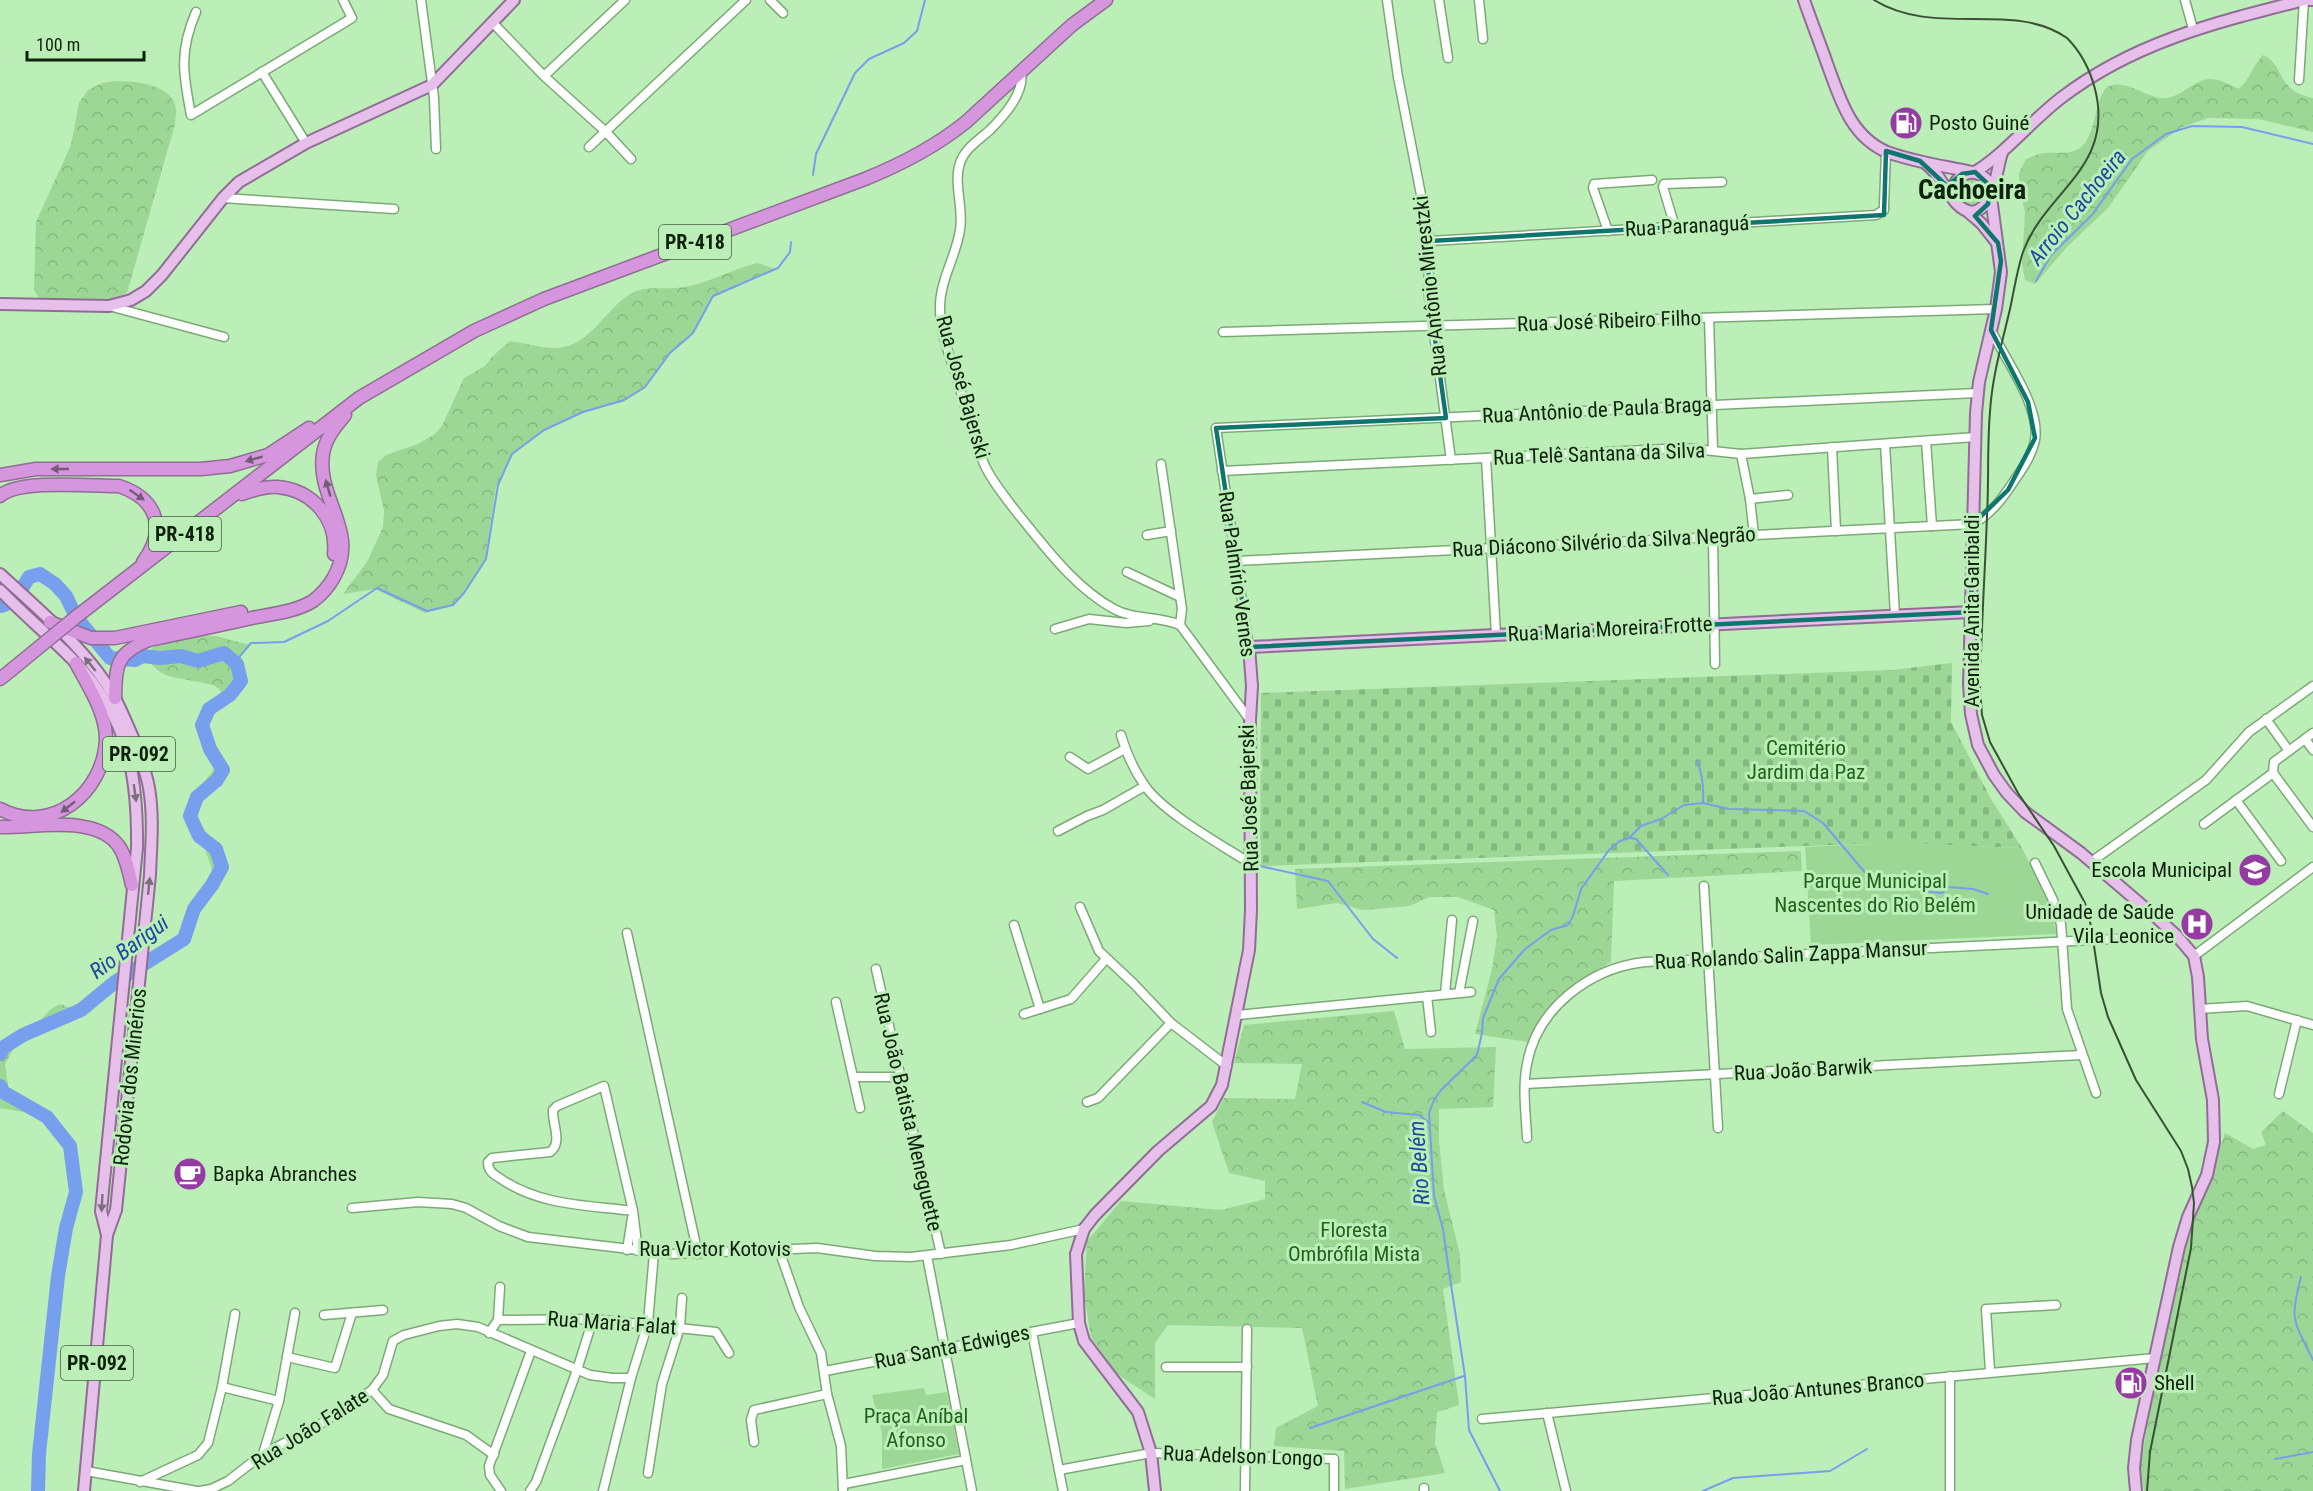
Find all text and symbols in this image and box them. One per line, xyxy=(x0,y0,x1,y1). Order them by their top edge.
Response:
scale bar xyxy=(27,24,144,62)
text: 100 m xyxy=(36,34,80,55)
fuel station icon: Posto Guiné xyxy=(1888,105,1924,141)
place label: Posto Guiné xyxy=(1929,111,2030,135)
water label: Arroio Cachoeira xyxy=(2022,144,2131,270)
district label: Cachoeira xyxy=(1918,174,2026,206)
street label: Rua Antônio Mirestzki xyxy=(1409,195,1451,377)
street label: Rua Paranaguá xyxy=(1624,211,1750,241)
road number: PR-418 xyxy=(659,225,731,259)
street label: Rua José Ribeiro Filho xyxy=(1517,306,1701,336)
street label: Rua José Bajerski xyxy=(931,313,995,461)
street label: Rua Antônio de Paula Braga xyxy=(1482,392,1712,428)
street label: Rua Telê Santana da Silva xyxy=(1493,438,1705,470)
one-way arrow xyxy=(245,455,263,464)
one-way arrow xyxy=(51,464,70,474)
one-way arrow xyxy=(322,479,332,497)
one-way arrow xyxy=(129,489,145,501)
street label: Rua Palmírio Vernes xyxy=(1213,490,1261,658)
street label: Avenida Anita Garibaldi xyxy=(1960,515,1984,707)
road number: PR-418 xyxy=(149,517,221,551)
street label: Rua Diácono Silvério da Silva Negrão xyxy=(1452,522,1756,562)
street label: Rua Maria Moreira Frotte xyxy=(1507,612,1713,646)
one-way arrow xyxy=(83,656,96,672)
street label: Rua José Bajerski xyxy=(1234,724,1264,872)
park label: Cemitério Jardim da Paz xyxy=(1747,736,1865,784)
road number: PR-092 xyxy=(103,737,175,771)
one-way arrow xyxy=(131,784,140,803)
one-way arrow xyxy=(60,800,76,813)
school or university icon: Escola Municipal xyxy=(2237,852,2273,888)
place label: Escola Municipal xyxy=(2091,858,2232,882)
park label: Parque Municipal Nascentes do Rio Belém xyxy=(1774,869,1976,917)
one-way arrow xyxy=(144,876,154,895)
place label: Unidade de Saúde Vila Leonice xyxy=(2025,900,2174,948)
hospital icon: Unidade de Saúde Vila Leonice xyxy=(2179,906,2215,942)
water label: Rio Barigui xyxy=(85,910,173,984)
street label: Rua Rolando Salin Zappa Mansur xyxy=(1654,936,1928,974)
street label: Rodovia dos Minérios xyxy=(109,987,151,1167)
street label: Rua João Batista Meneguette xyxy=(869,990,947,1234)
street label: Rua João Barwik xyxy=(1733,1054,1873,1086)
water label: Rio Belém xyxy=(1404,1120,1434,1206)
cafe icon: Bapka Abranches xyxy=(172,1156,208,1192)
place label: Bapka Abranches xyxy=(213,1162,357,1186)
one-way arrow xyxy=(97,1193,106,1212)
park label: Floresta Ombrófila Mista xyxy=(1288,1218,1420,1266)
street label: Rua Victor Kotovis xyxy=(639,1237,791,1261)
street label: Rua Maria Falat xyxy=(547,1307,677,1339)
street label: Rua Santa Edwiges xyxy=(873,1320,1031,1374)
road number: PR-092 xyxy=(61,1346,133,1380)
fuel station icon: Shell xyxy=(2113,1365,2149,1401)
street label: Rua João Antunes Branco xyxy=(1711,1368,1925,1410)
place label: Shell xyxy=(2154,1371,2195,1395)
street label: Rua João Falate xyxy=(247,1383,373,1474)
park label: Praça Aníbal Afonso xyxy=(864,1404,968,1452)
street label: Rua Adelson Longo xyxy=(1163,1441,1323,1471)

